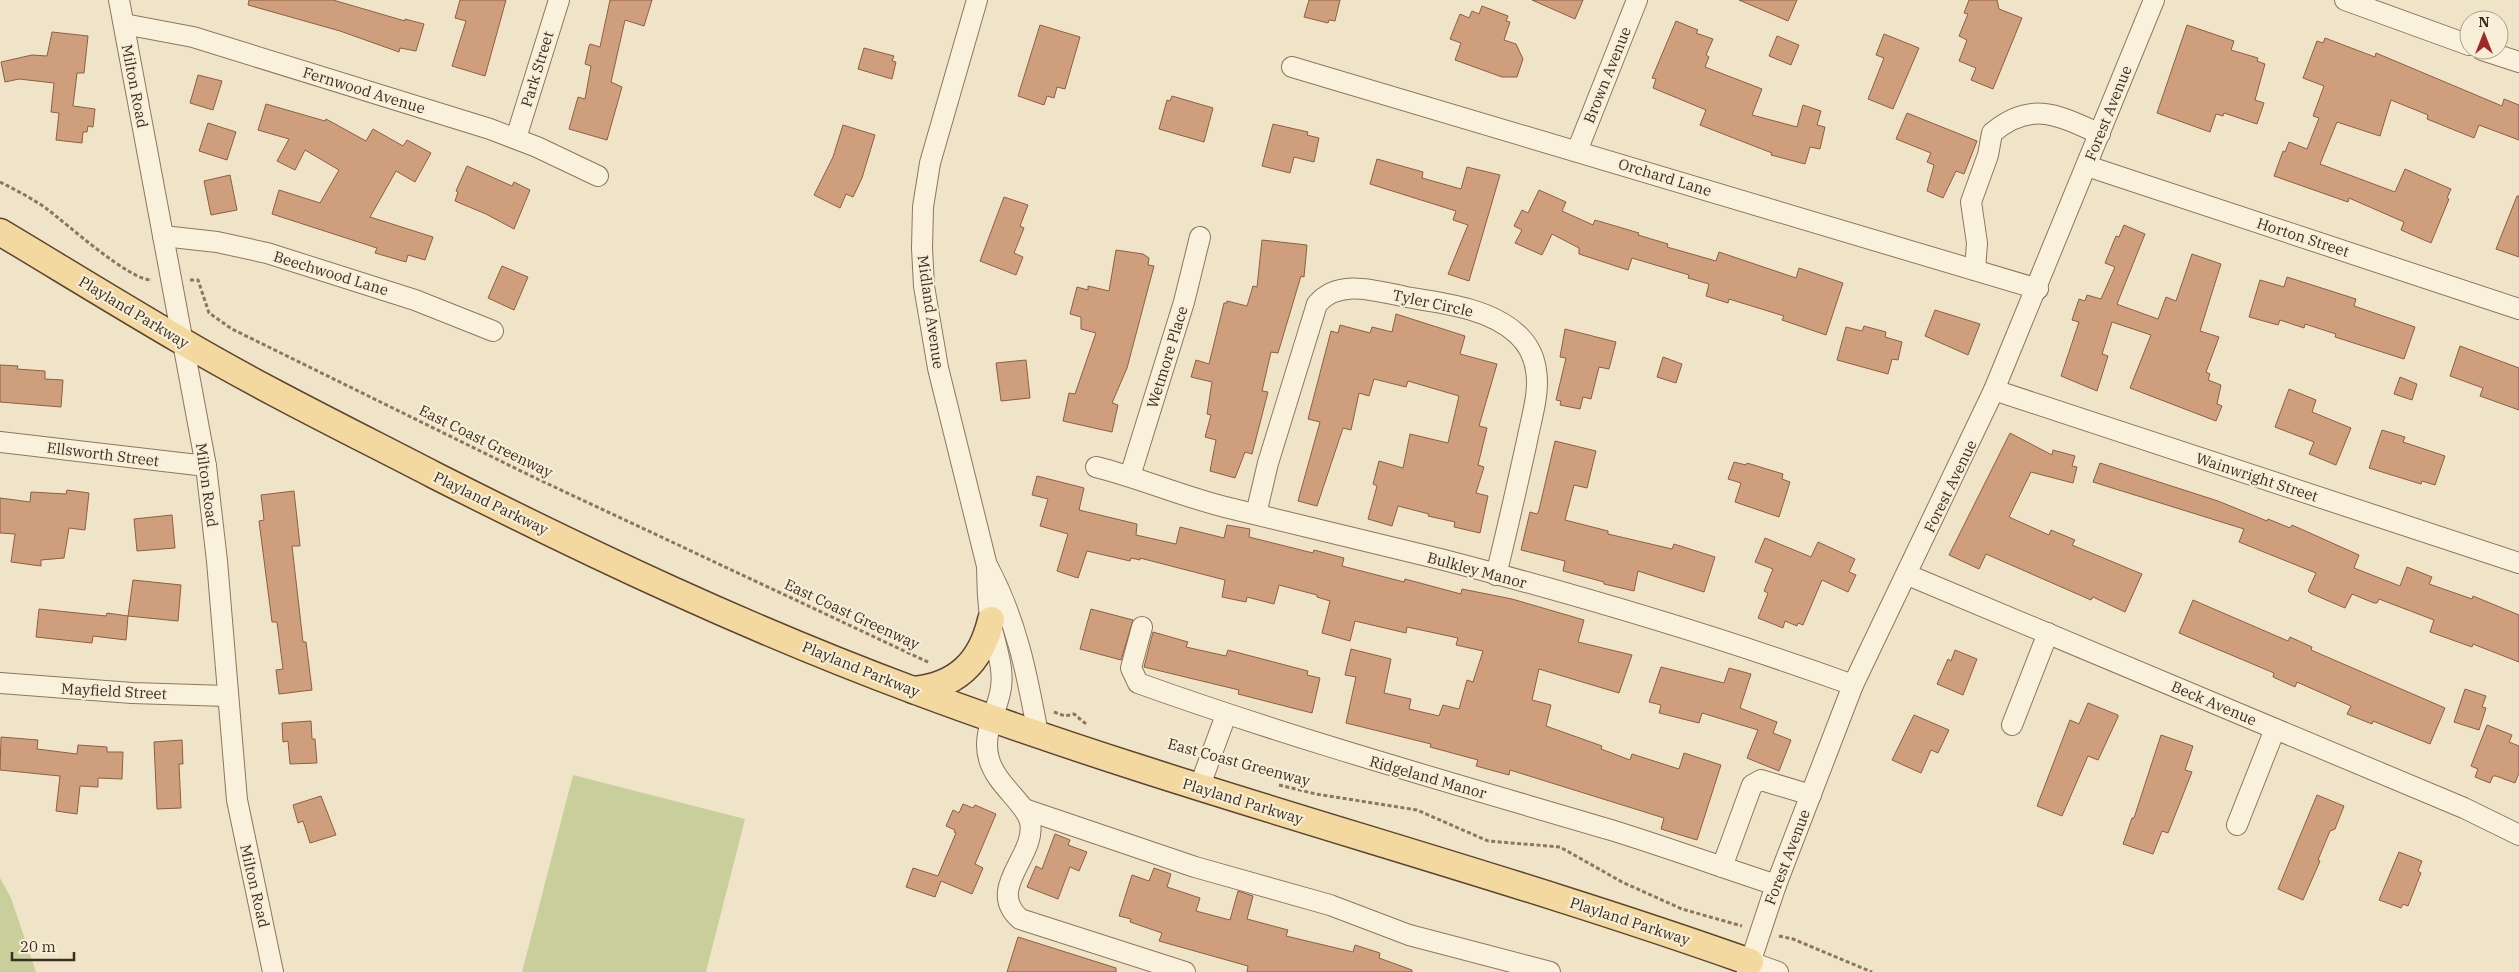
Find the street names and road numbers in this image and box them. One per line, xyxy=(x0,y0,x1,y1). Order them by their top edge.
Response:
street label: Brown Avenue xyxy=(1579,24,1635,126)
street label: Park Street xyxy=(516,29,558,109)
street label: Milton Road xyxy=(118,43,152,129)
street label: Fernwood Avenue xyxy=(300,62,428,118)
street label: Forest Avenue xyxy=(2080,63,2136,163)
street label: Orchard Lane xyxy=(1616,154,1714,200)
street label: Horton Street xyxy=(2254,213,2352,261)
street label: Beechwood Lane xyxy=(271,246,391,300)
street label: Midland Avenue xyxy=(914,254,948,370)
street label: Playland Parkway xyxy=(75,272,193,352)
street label: Tyler Circle xyxy=(1391,285,1475,321)
street label: Wetmore Place xyxy=(1142,304,1192,410)
street label: East Coast Greenway xyxy=(416,400,556,482)
street label: Forest Avenue xyxy=(1919,437,1981,535)
street label: Ellsworth Street xyxy=(46,438,160,470)
street label: Milton Road xyxy=(192,442,222,528)
street label: Wainwright Street xyxy=(2193,448,2321,506)
street label: Playland Parkway xyxy=(431,467,551,539)
street label: Bulkley Manor xyxy=(1425,548,1529,593)
street label: East Coast Greenway xyxy=(781,574,923,654)
street label: Playland Parkway xyxy=(799,637,923,701)
street label: Beck Avenue xyxy=(2168,677,2260,729)
street label: Mayfield Street xyxy=(61,679,167,703)
street label: East Coast Greenway xyxy=(1166,734,1312,790)
street label: Ridgeland Manor xyxy=(1367,751,1489,803)
street label: Playland Parkway xyxy=(1180,774,1306,828)
street label: Forest Avenue xyxy=(1760,807,1814,907)
street label: Milton Road xyxy=(236,842,274,930)
street label: Playland Parkway xyxy=(1568,893,1692,949)

